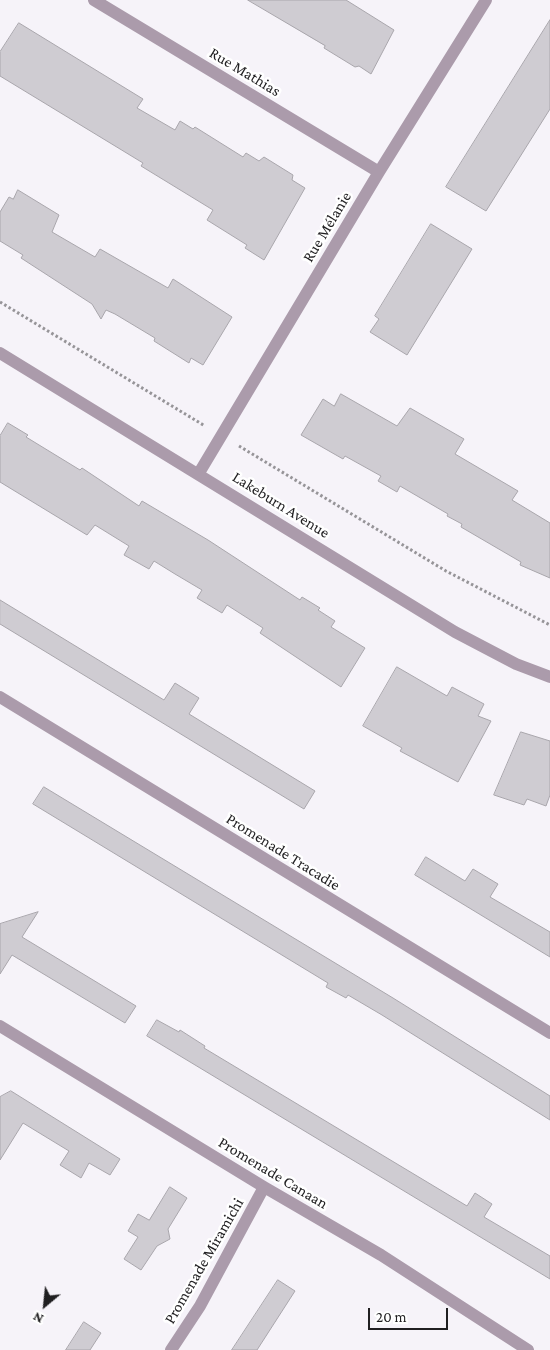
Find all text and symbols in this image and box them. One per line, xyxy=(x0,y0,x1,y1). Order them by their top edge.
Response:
street label: Rue Mathias xyxy=(206,43,284,101)
street label: Rue Mélanie xyxy=(298,188,356,266)
street label: Lakeburn Avenue xyxy=(229,467,333,543)
street label: Promenade Tracadie xyxy=(222,809,344,895)
street label: Promenade Canaan xyxy=(215,1133,331,1213)
street label: Promenade Miramichi xyxy=(160,1195,248,1327)
north arrow xyxy=(20,1280,70,1330)
scale bar xyxy=(370,1298,450,1330)
text: N xyxy=(30,1309,46,1328)
text: 20 m xyxy=(376,1309,407,1325)

